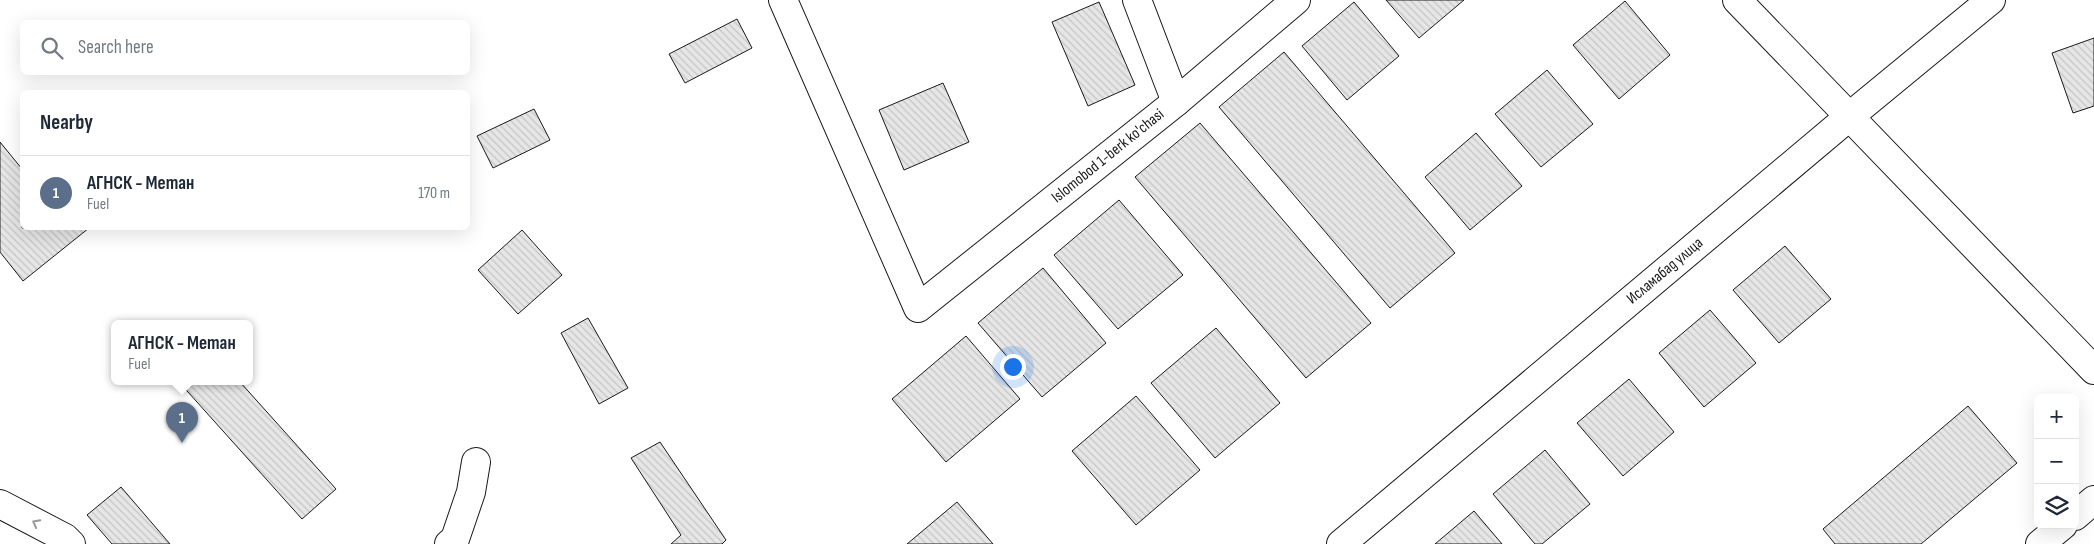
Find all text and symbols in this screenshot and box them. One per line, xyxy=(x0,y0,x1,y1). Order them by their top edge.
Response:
search box xyxy=(20,20,470,75)
icon: search xyxy=(38,34,66,62)
text: Search here xyxy=(78,36,154,59)
street label: Islomobod 1-berk ko'chasi xyxy=(1048,105,1168,207)
text: Nearby xyxy=(40,110,93,135)
text: АГНСК - Метан xyxy=(87,172,194,195)
text: 1 xyxy=(53,184,59,203)
text: 170 m xyxy=(418,184,450,203)
text: Fuel xyxy=(87,195,109,214)
street label: Исламабад улица xyxy=(1623,234,1707,308)
popup xyxy=(111,320,253,385)
text: АГНСК - Метан xyxy=(128,332,236,355)
your location xyxy=(1000,354,1026,380)
text: Fuel xyxy=(128,355,150,374)
map controls xyxy=(2034,394,2079,529)
button: + xyxy=(2034,394,2079,439)
pin: 1 xyxy=(166,402,198,443)
button: − xyxy=(2034,439,2079,484)
button: layers xyxy=(2034,484,2079,529)
one-way arrow xyxy=(32,519,41,529)

